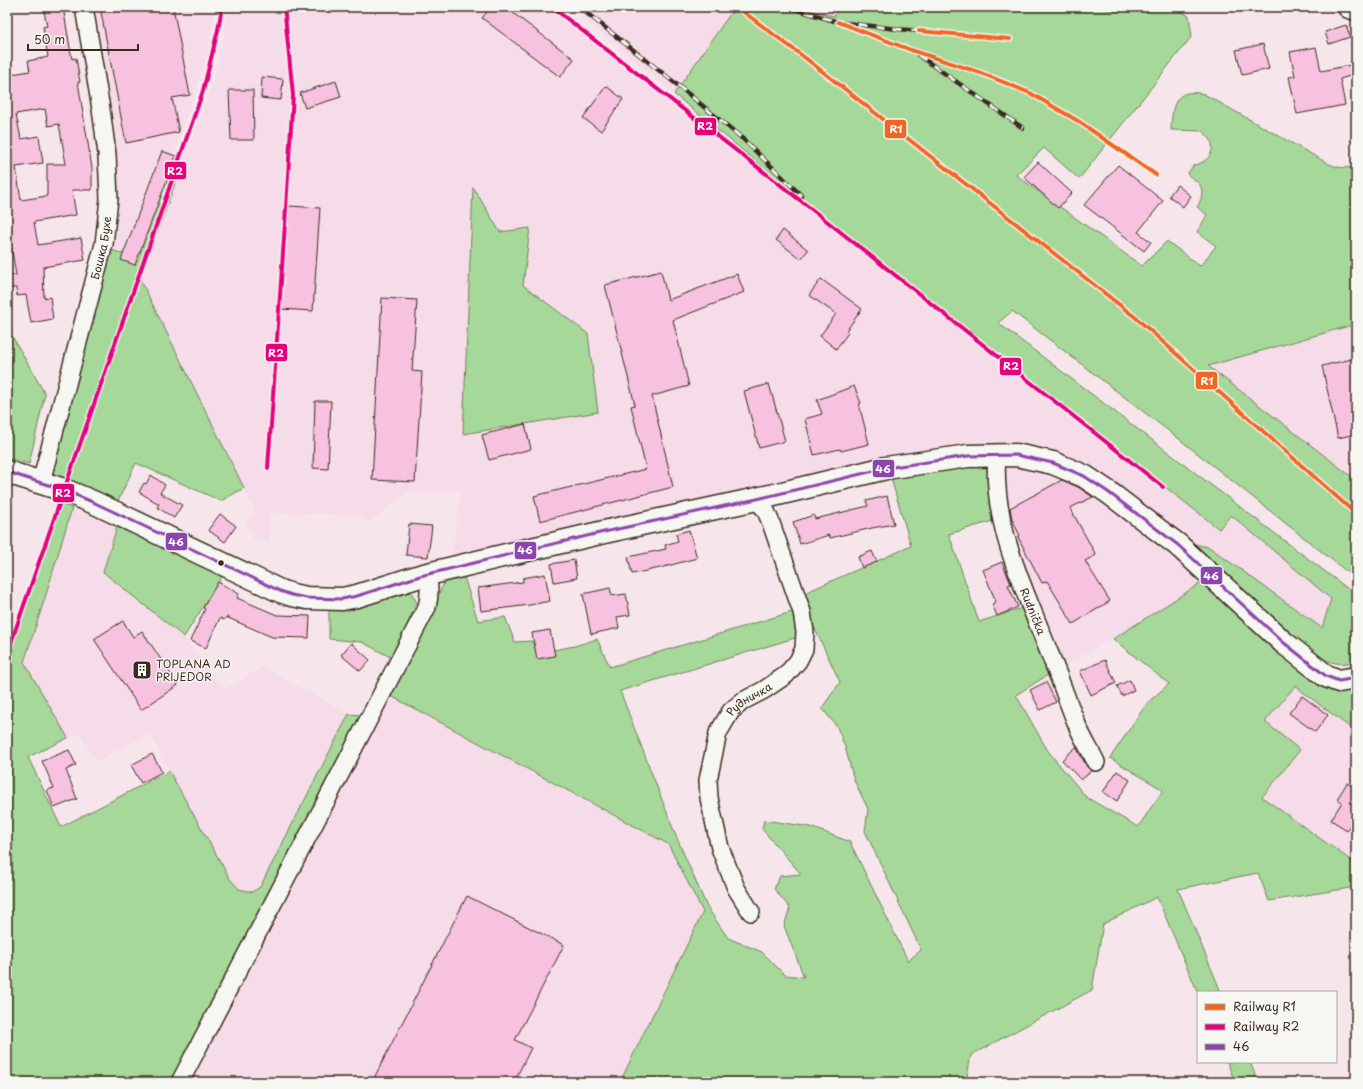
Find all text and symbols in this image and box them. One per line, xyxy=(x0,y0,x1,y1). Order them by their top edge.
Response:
scale bar xyxy=(28,26,138,52)
text: 50 m xyxy=(34,30,65,48)
line badge: R2 xyxy=(694,117,717,136)
text: R2 xyxy=(697,117,713,134)
line badge: R1 xyxy=(884,119,907,139)
text: R1 xyxy=(890,120,902,137)
line badge: R2 xyxy=(164,161,187,180)
text: R2 xyxy=(167,162,183,179)
street label: Бошка Бухе xyxy=(86,215,115,281)
line badge: R2 xyxy=(265,343,288,362)
text: R2 xyxy=(268,344,284,361)
line badge: R2 xyxy=(999,357,1022,376)
text: R2 xyxy=(1003,357,1019,374)
line badge: R1 xyxy=(1195,371,1218,390)
text: R1 xyxy=(1201,372,1213,389)
line badge: 46 xyxy=(872,459,895,478)
text: 46 xyxy=(875,460,891,477)
line badge: R2 xyxy=(52,483,75,503)
text: R2 xyxy=(55,484,71,501)
line badge: 46 xyxy=(165,532,188,551)
text: 46 xyxy=(168,533,184,550)
line badge: 46 xyxy=(514,541,537,560)
text: 46 xyxy=(517,541,533,558)
unlabelled marker xyxy=(216,558,226,568)
line badge: 46 xyxy=(1200,566,1223,585)
text: 46 xyxy=(1203,567,1219,584)
street label: Rudnička xyxy=(1016,585,1050,637)
place label: TOPLANA AD PRIJEDOR xyxy=(156,655,231,685)
building icon: TOPLANA AD PRIJEDOR xyxy=(131,659,153,681)
street label: Рудничка xyxy=(721,678,775,719)
legend xyxy=(1197,991,1337,1063)
text: Railway R1 xyxy=(1233,997,1296,1015)
text: Railway R2 xyxy=(1233,1017,1299,1035)
text: 46 xyxy=(1233,1037,1249,1055)

